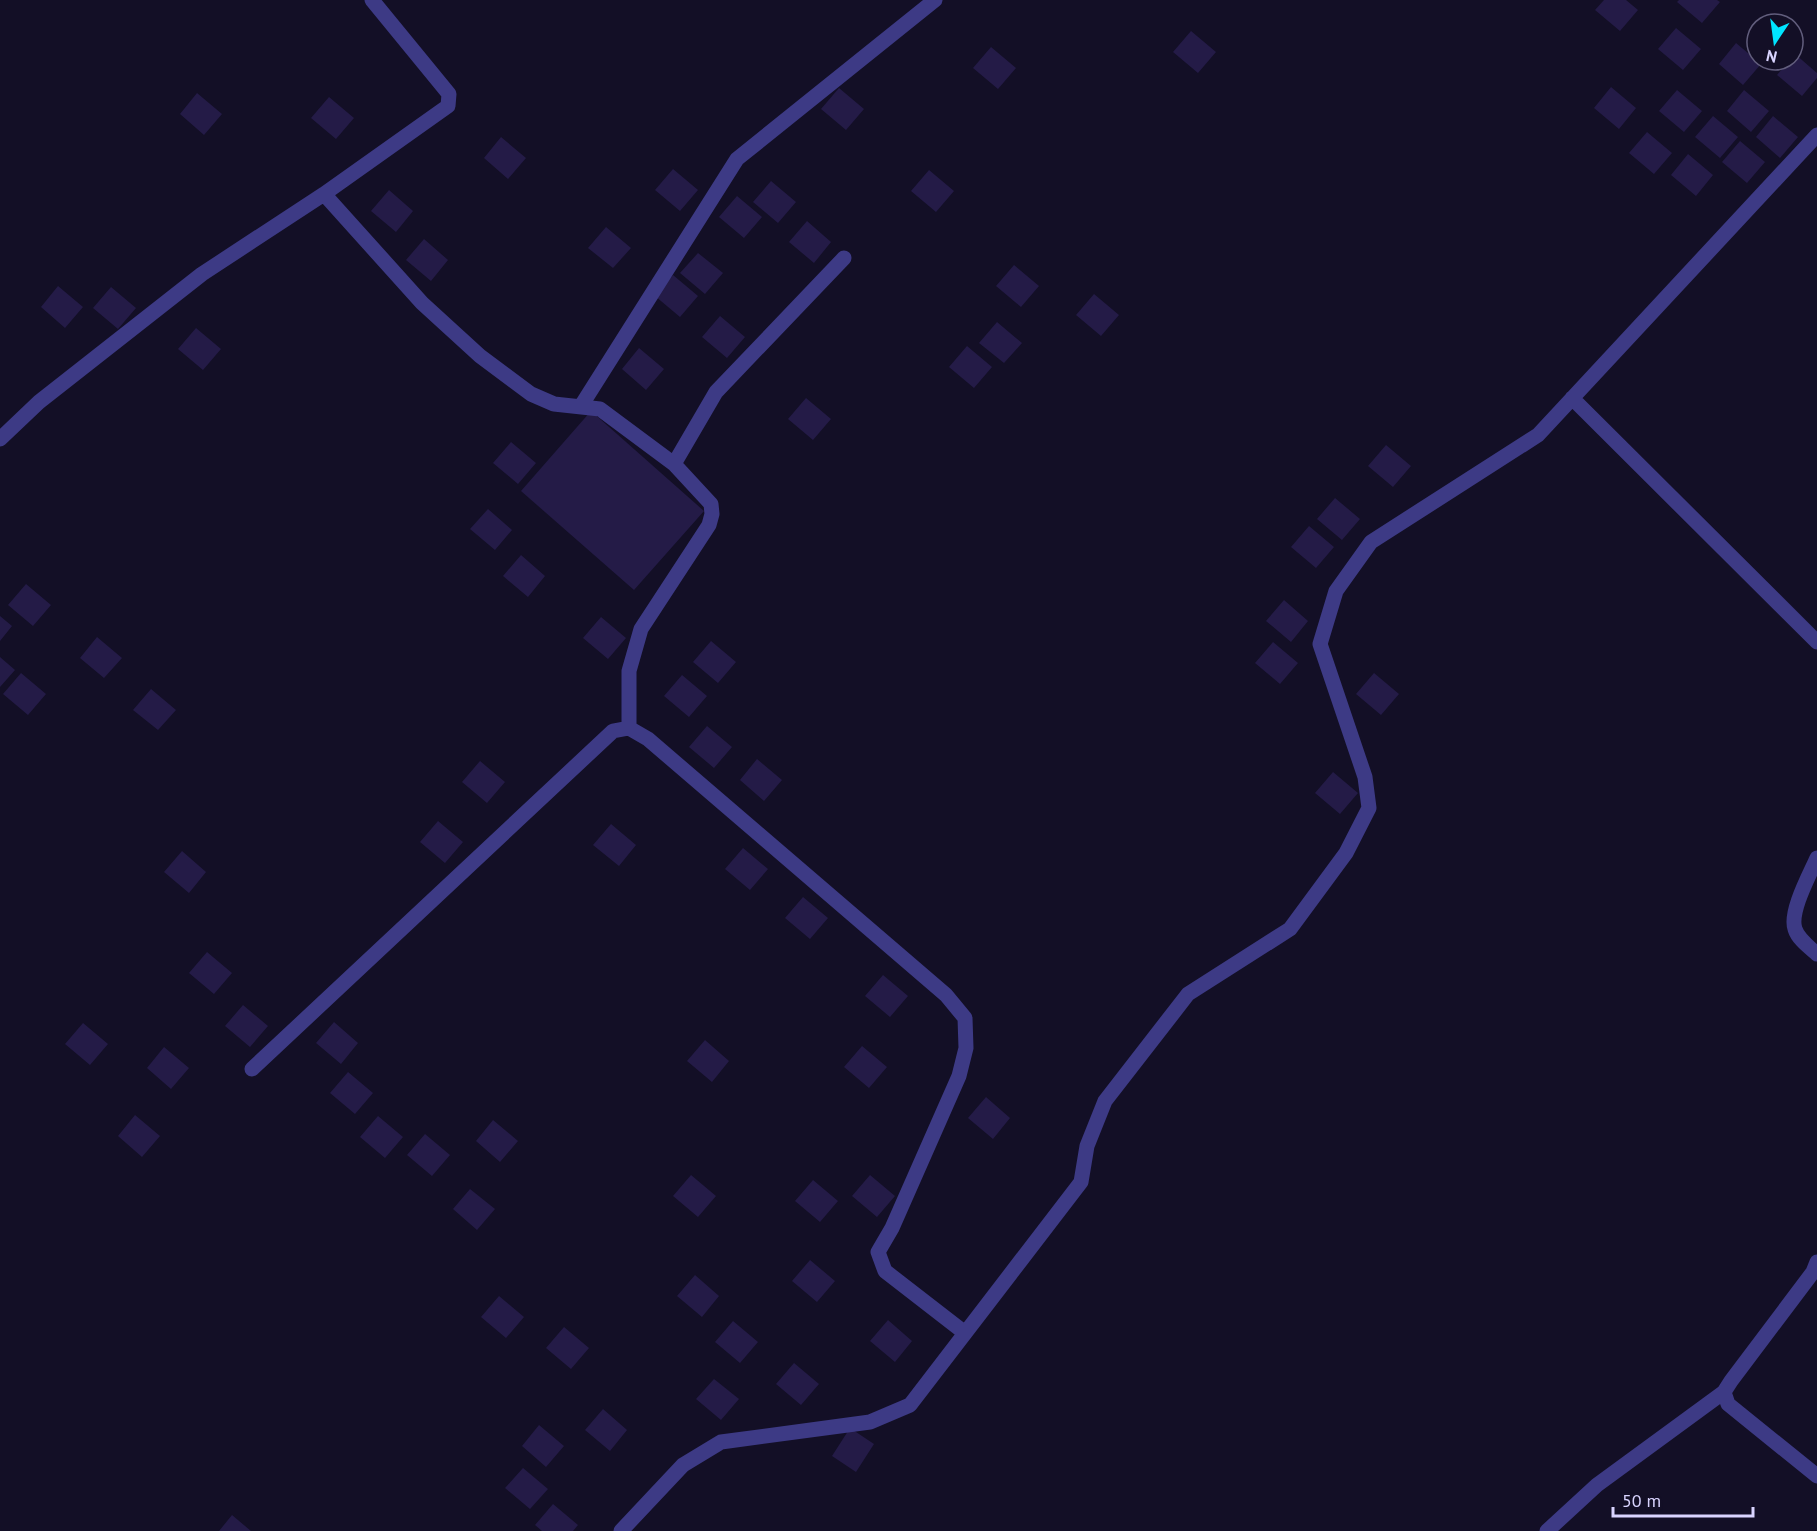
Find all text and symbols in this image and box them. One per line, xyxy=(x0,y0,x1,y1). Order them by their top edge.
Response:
north arrow xyxy=(1745,12,1805,72)
text: N xyxy=(1764,46,1779,68)
scale bar xyxy=(1613,1480,1752,1518)
text: 50 m xyxy=(1622,1489,1661,1512)

